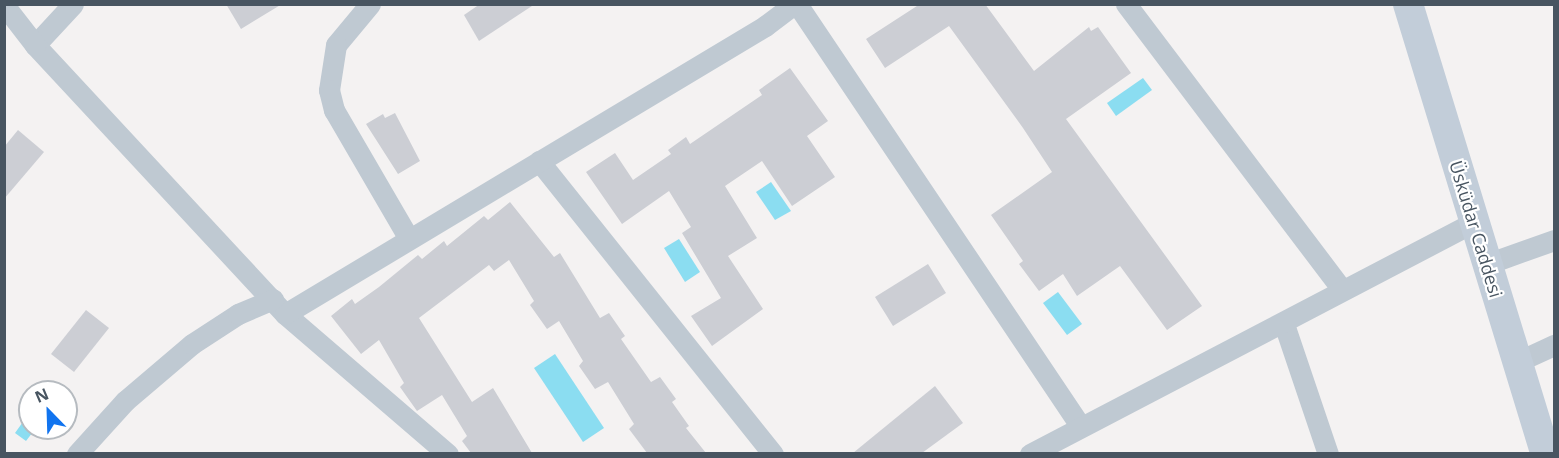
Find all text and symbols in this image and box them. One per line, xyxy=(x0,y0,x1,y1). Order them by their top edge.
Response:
street label: Üsküdar Caddesi xyxy=(1445,158,1507,300)
north arrow xyxy=(18,380,78,440)
text: N xyxy=(31,383,52,408)

